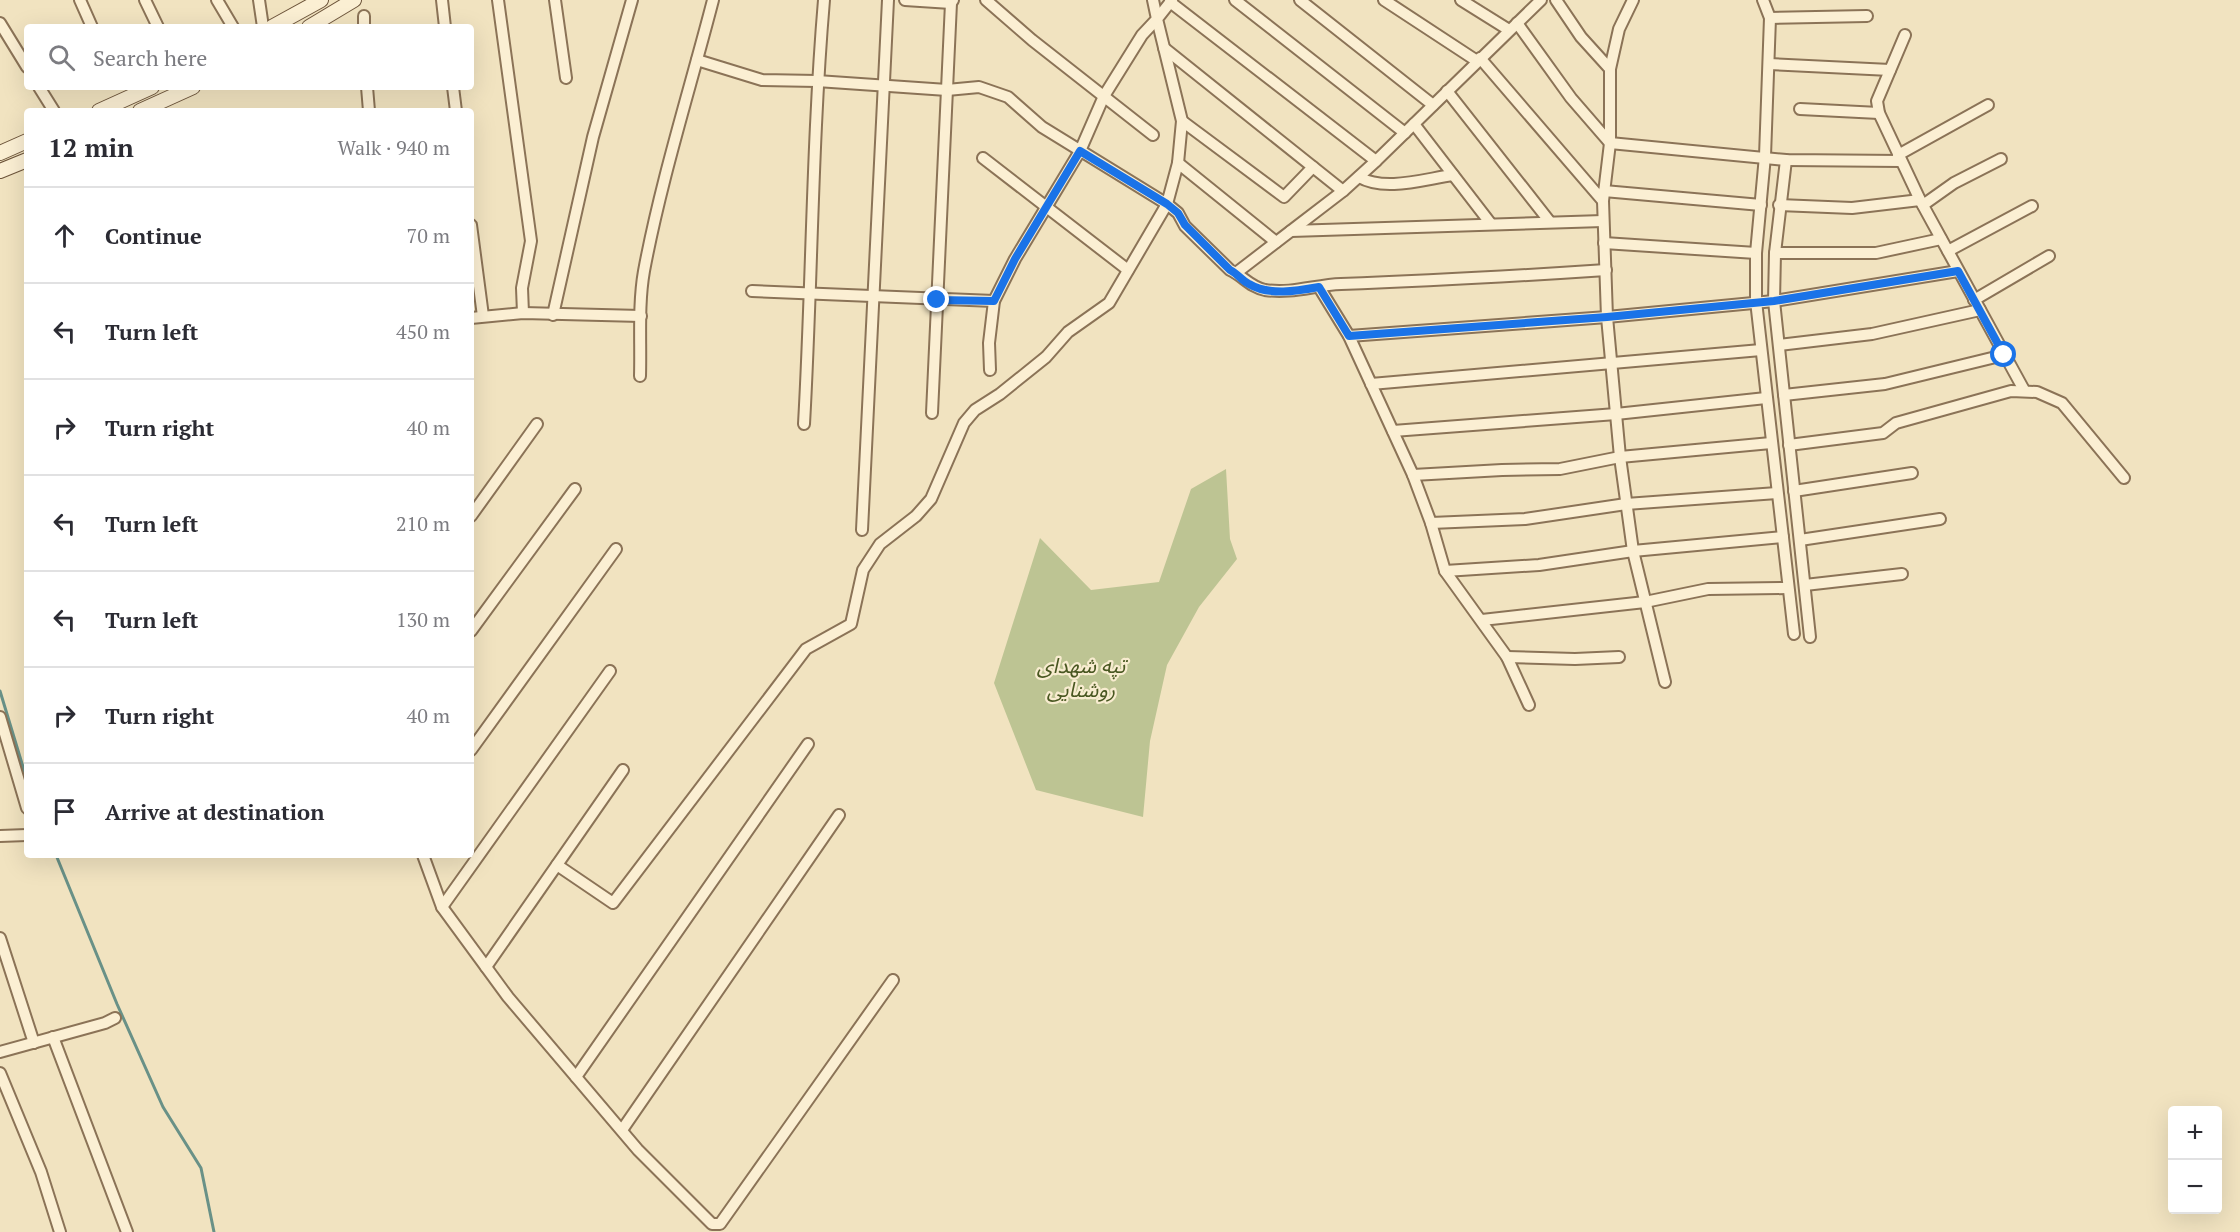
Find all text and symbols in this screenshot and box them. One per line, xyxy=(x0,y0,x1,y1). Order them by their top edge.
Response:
search box xyxy=(24,24,474,90)
icon: search xyxy=(45,41,78,74)
text: Search here xyxy=(93,43,207,72)
text: 12 min xyxy=(48,130,134,164)
text: Walk · 940 m xyxy=(338,134,450,161)
icon: ahead xyxy=(48,219,81,252)
text: Continue xyxy=(105,221,202,250)
text: 70 m xyxy=(407,222,450,249)
route end xyxy=(923,286,949,312)
icon: left xyxy=(48,315,81,348)
text: Turn left xyxy=(105,317,198,346)
text: 450 m xyxy=(396,318,450,345)
route start xyxy=(1990,341,2016,367)
icon: right xyxy=(48,411,81,444)
text: Turn right xyxy=(105,413,214,442)
text: 40 m xyxy=(407,414,450,441)
icon: left xyxy=(48,507,81,540)
text: Turn left xyxy=(105,509,198,538)
text: 210 m xyxy=(396,510,450,537)
icon: left xyxy=(48,603,81,636)
text: Turn left xyxy=(105,605,198,634)
text: 130 m xyxy=(396,606,450,633)
park label: تپه شهدای روشنایی xyxy=(1037,651,1128,703)
icon: right xyxy=(48,699,81,732)
text: Turn right xyxy=(105,701,214,730)
text: 40 m xyxy=(407,702,450,729)
icon: arrive xyxy=(48,795,81,828)
text: Arrive at destination xyxy=(105,797,324,826)
map controls xyxy=(2168,1106,2222,1214)
button: + xyxy=(2168,1106,2222,1160)
button: − xyxy=(2168,1160,2222,1214)

